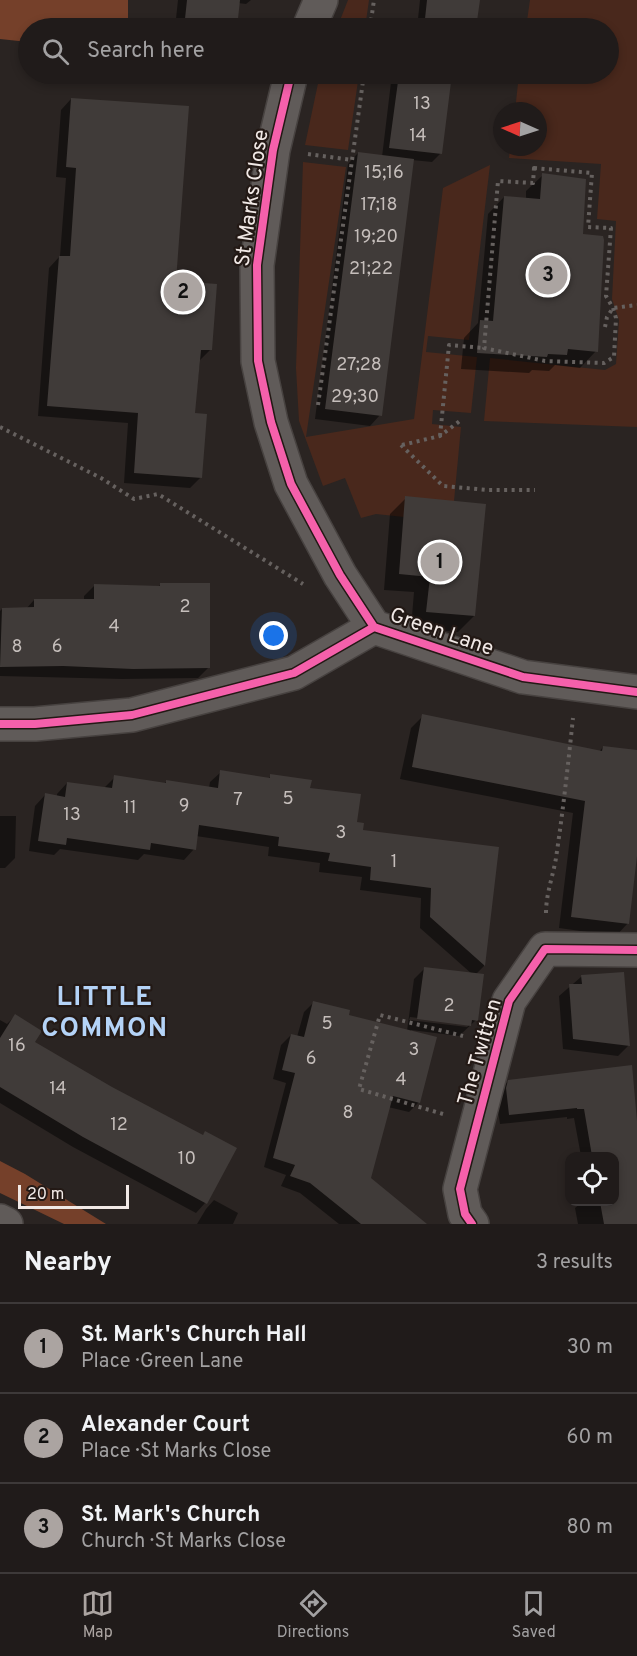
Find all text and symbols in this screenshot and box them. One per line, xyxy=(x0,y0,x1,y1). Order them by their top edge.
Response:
search box xyxy=(18,18,619,84)
icon: search xyxy=(39,35,72,68)
text: Search here xyxy=(87,38,205,65)
house number: 13 xyxy=(413,93,431,116)
north arrow xyxy=(493,102,547,156)
house number: 14 xyxy=(409,125,427,148)
street label: St Marks Close xyxy=(230,128,275,268)
house number: 15;16 xyxy=(364,162,404,185)
house number: 17;18 xyxy=(360,194,398,217)
house number: 19;20 xyxy=(354,226,398,249)
pin: 3 xyxy=(528,252,568,298)
house number: 21;22 xyxy=(349,258,393,281)
pin: 2 xyxy=(164,270,202,314)
house number: 27;28 xyxy=(336,354,382,377)
house number: 29;30 xyxy=(331,386,379,409)
pin: 1 xyxy=(420,540,460,584)
house number: 2 xyxy=(179,596,191,619)
street label: Green Lane xyxy=(386,602,497,663)
house number: 4 xyxy=(108,616,120,639)
your location xyxy=(259,621,288,650)
house number: 8 xyxy=(12,636,23,659)
house number: 6 xyxy=(52,636,62,659)
house number: 5 xyxy=(282,788,294,811)
house number: 7 xyxy=(233,789,243,812)
house number: 9 xyxy=(179,795,189,818)
house number: 11 xyxy=(123,797,137,820)
house number: 13 xyxy=(63,804,81,827)
house number: 3 xyxy=(336,822,346,845)
house number: 1 xyxy=(391,851,397,874)
district label: LITTLE COMMON xyxy=(41,981,169,1046)
house number: 2 xyxy=(443,995,455,1018)
street label: The Twitten xyxy=(452,996,509,1109)
house number: 5 xyxy=(321,1013,333,1036)
house number: 16 xyxy=(8,1035,26,1058)
house number: 3 xyxy=(409,1039,419,1062)
house number: 6 xyxy=(306,1048,316,1071)
house number: 4 xyxy=(395,1069,407,1092)
house number: 14 xyxy=(49,1078,67,1101)
house number: 8 xyxy=(343,1102,354,1125)
house number: 12 xyxy=(110,1114,128,1137)
house number: 10 xyxy=(178,1148,196,1171)
map controls xyxy=(565,1152,619,1206)
button: locate xyxy=(565,1152,619,1206)
scale bar xyxy=(18,1182,129,1210)
text: 20 m xyxy=(27,1185,64,1205)
text: Nearby xyxy=(24,1247,112,1280)
text: 3 results xyxy=(536,1250,613,1276)
text: St. Mark's Church Hall xyxy=(81,1322,307,1349)
text: 1 xyxy=(40,1335,48,1361)
text: 30 m xyxy=(567,1335,613,1361)
text: Place · Green Lane xyxy=(81,1349,243,1375)
text: Alexander Court xyxy=(81,1412,250,1439)
text: 2 xyxy=(37,1425,50,1451)
text: 60 m xyxy=(567,1425,613,1451)
text: Place · St Marks Close xyxy=(81,1439,271,1465)
text: St. Mark's Church xyxy=(81,1502,260,1529)
text: 3 xyxy=(38,1515,50,1541)
text: 80 m xyxy=(567,1515,613,1541)
text: Church · St Marks Close xyxy=(81,1529,286,1555)
tab: Map xyxy=(81,1587,114,1643)
tab: Directions xyxy=(277,1587,349,1643)
tab: Saved xyxy=(512,1587,556,1643)

